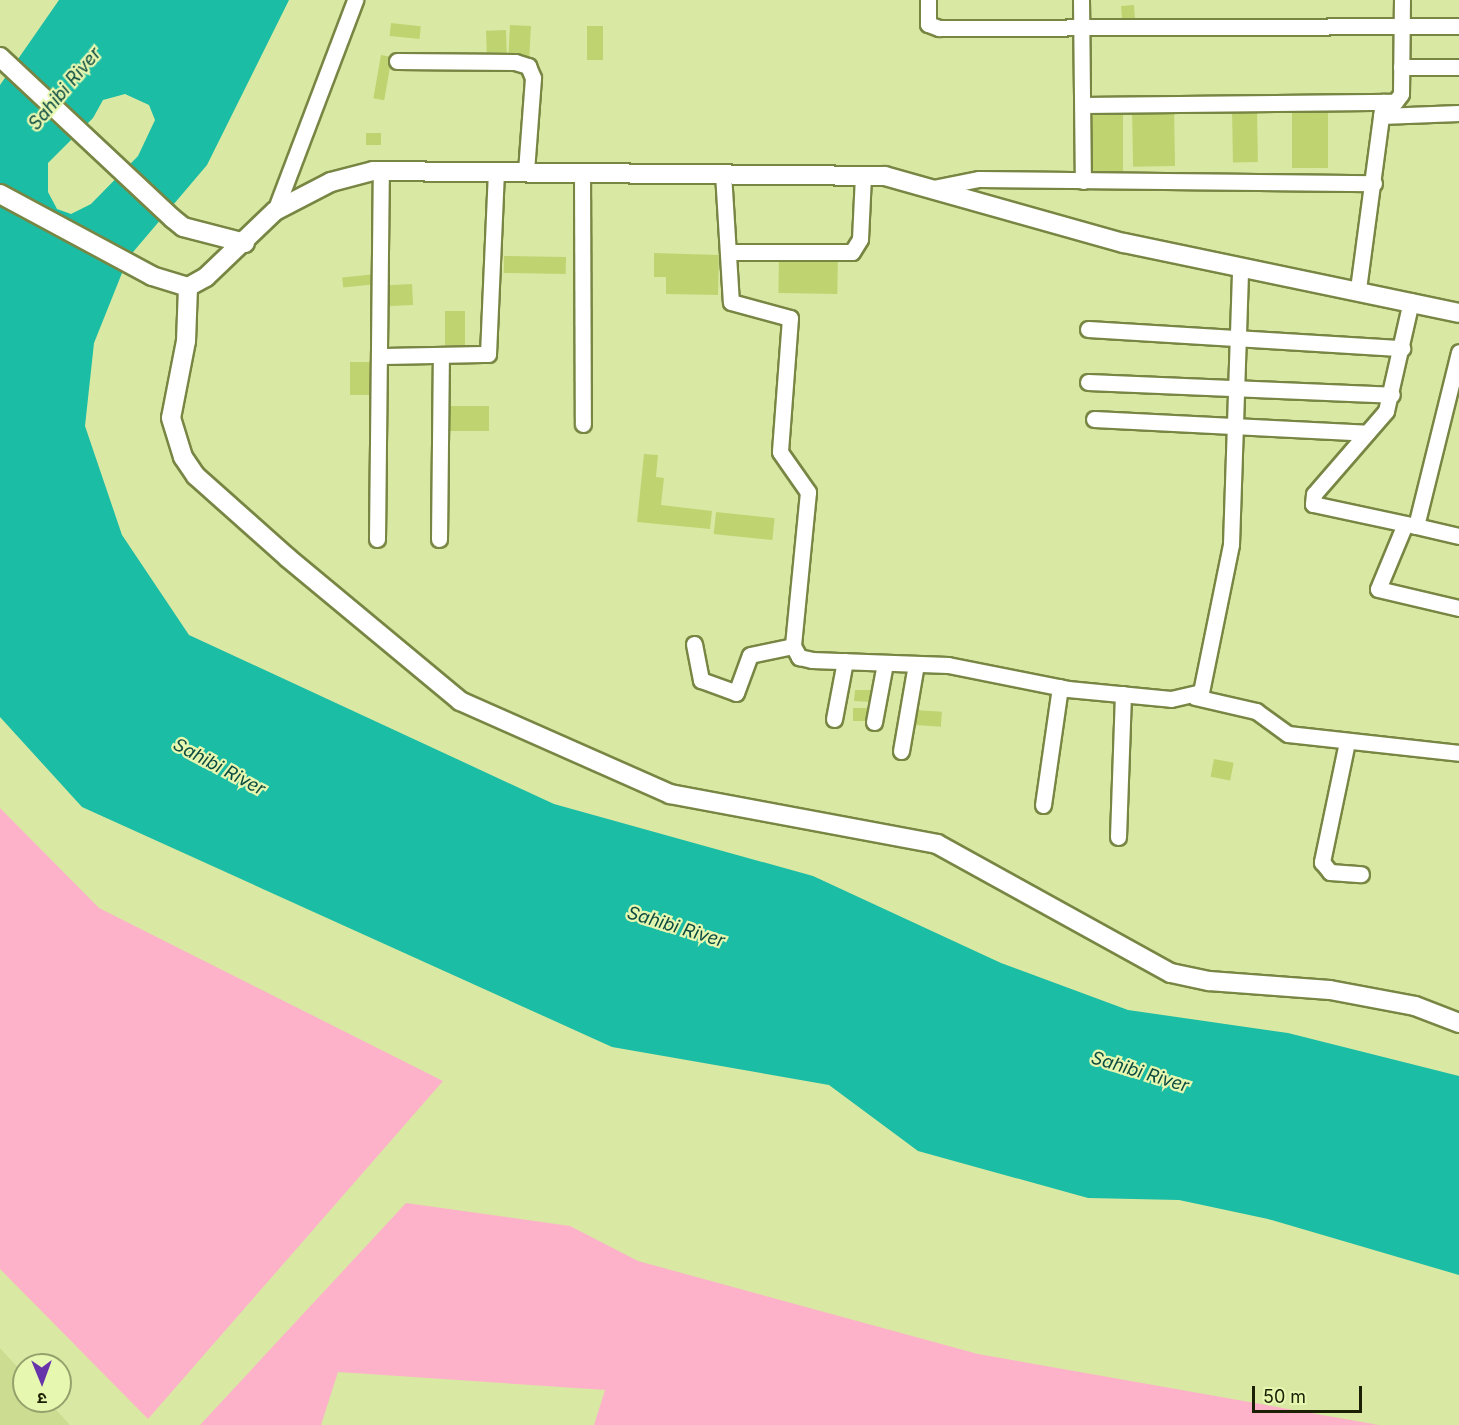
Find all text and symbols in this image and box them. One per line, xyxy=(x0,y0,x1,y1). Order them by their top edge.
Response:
water label: Sahibi River xyxy=(24,43,106,135)
water label: Sahibi River xyxy=(169,734,269,800)
water label: Sahibi River xyxy=(625,902,727,952)
water label: Sahibi River xyxy=(1089,1047,1191,1097)
north arrow xyxy=(12,1353,72,1413)
scale bar xyxy=(1255,1374,1364,1412)
text: 50 m xyxy=(1263,1386,1306,1407)
text: उ xyxy=(37,1389,47,1409)

